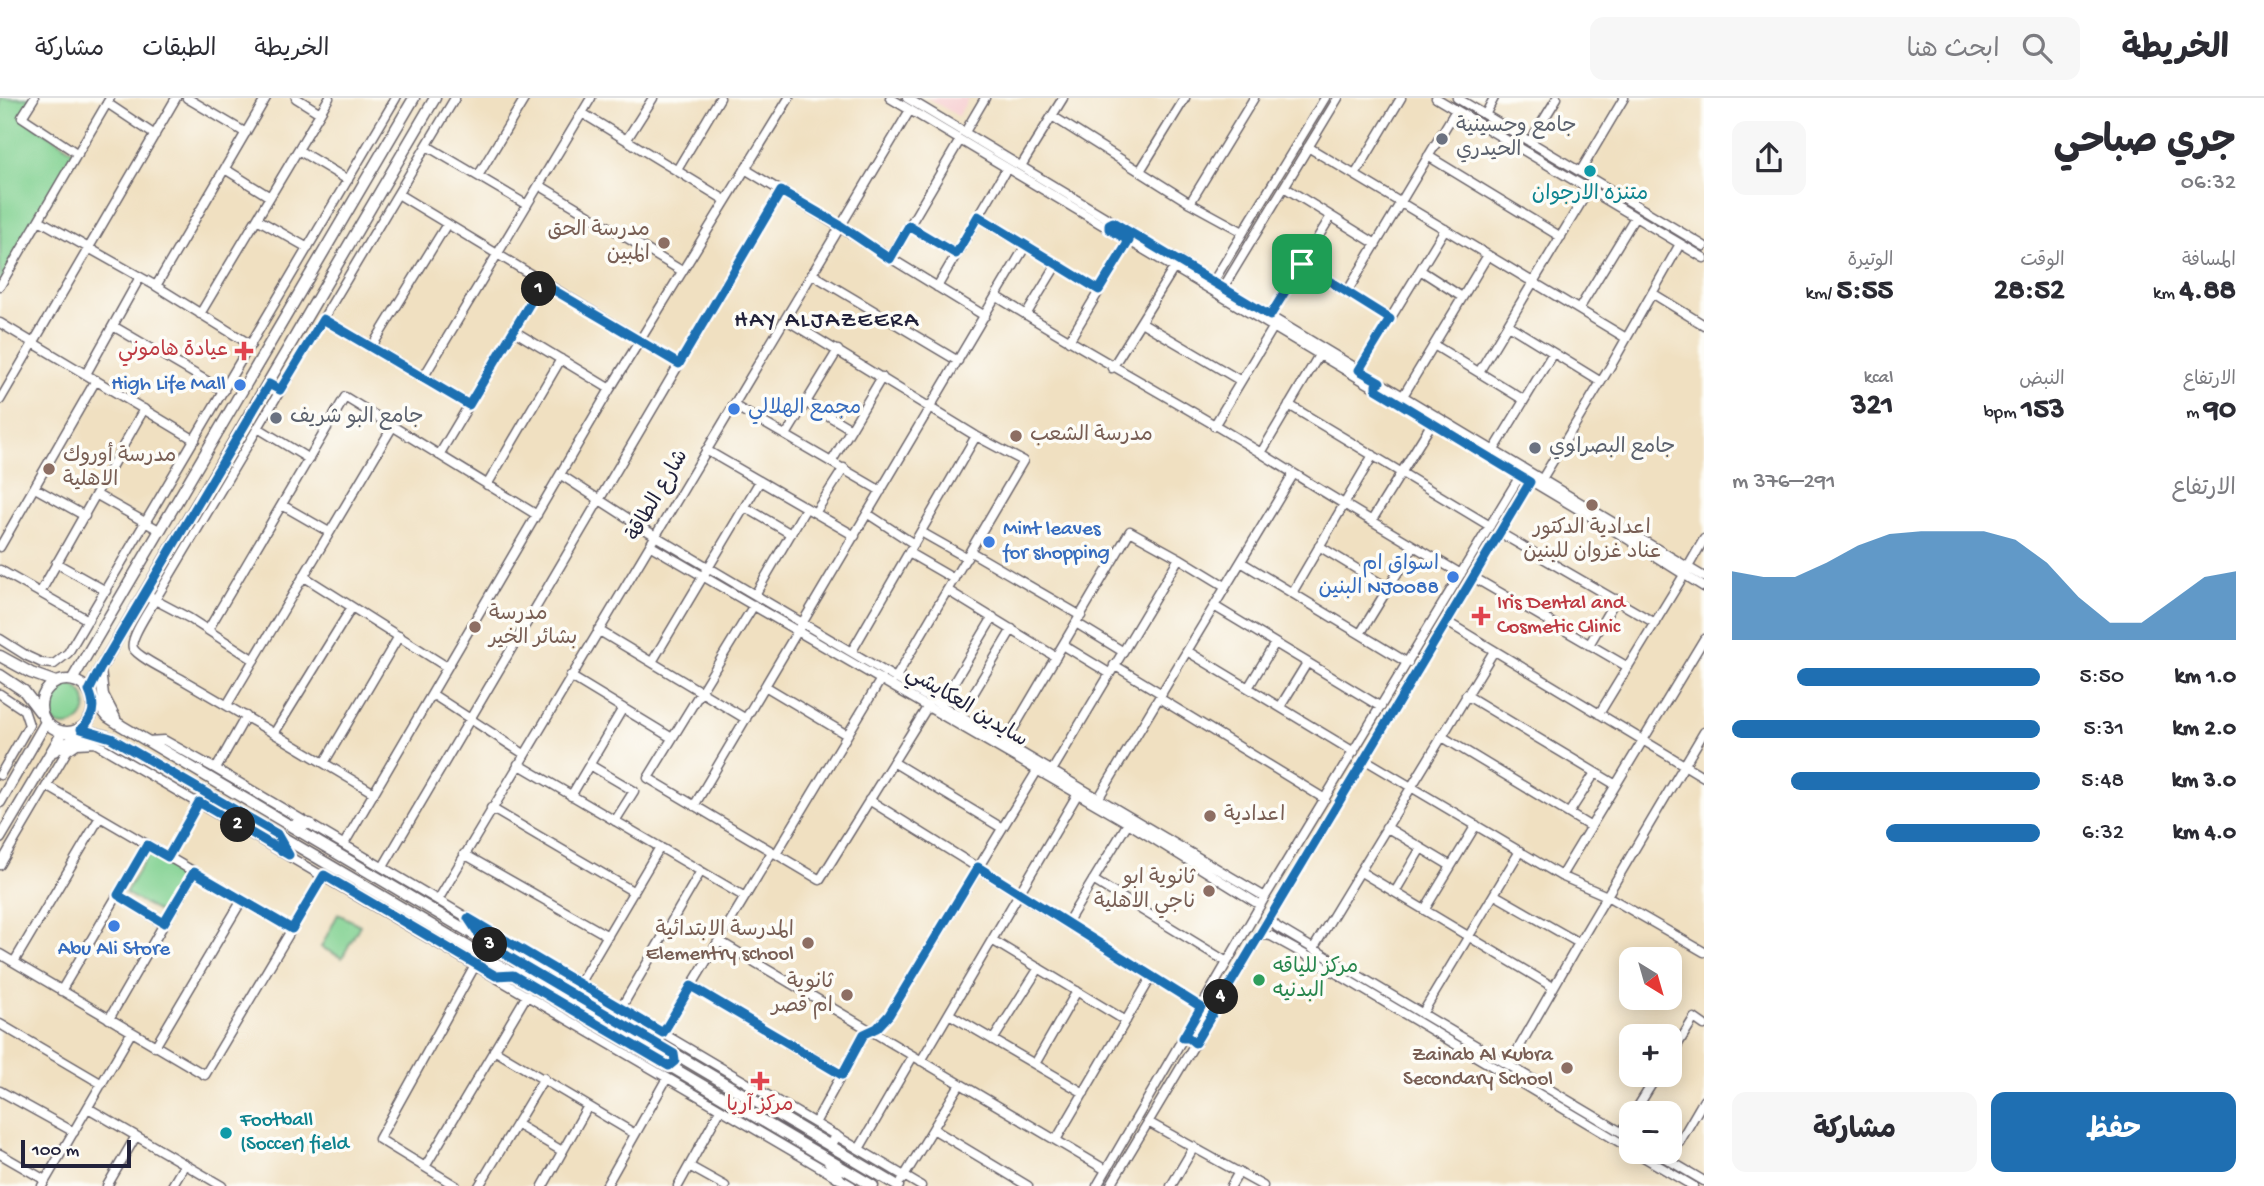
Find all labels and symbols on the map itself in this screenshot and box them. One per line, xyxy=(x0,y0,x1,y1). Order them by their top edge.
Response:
place label: جامع وحسينية الحيدري xyxy=(1456,115,1577,164)
marker: جامع وحسينية الحيدري xyxy=(1434,131,1450,147)
marker: متنزه الارجوان xyxy=(1582,163,1598,179)
place label: متنزه الارجوان xyxy=(1532,183,1648,208)
place label: مدرسة الحق المبين xyxy=(547,219,650,268)
pin xyxy=(1272,234,1332,294)
marker: مدرسة الحق المبين xyxy=(656,235,672,251)
pin: 1 xyxy=(522,272,556,306)
district label: HAY ALJAZEERA xyxy=(734,308,920,335)
place label: عيادة هاموني xyxy=(118,339,228,367)
marker: عيادة هاموني xyxy=(234,341,254,361)
place label: High Life Mall xyxy=(111,373,226,398)
marker: High Life Mall xyxy=(232,377,248,393)
place label: مجمع الهلالي xyxy=(748,397,861,425)
marker: مجمع الهلالي xyxy=(726,401,742,417)
place label: جامع البو شريف xyxy=(290,406,424,431)
marker: جامع البو شريف xyxy=(268,410,284,426)
place label: مدرسة الشعب xyxy=(1030,424,1153,449)
marker: مدرسة الشعب xyxy=(1008,428,1024,444)
place label: جامع البصراوي xyxy=(1549,436,1675,461)
marker: جامع البصراوي xyxy=(1527,440,1543,456)
place label: مدرسة أوروك الاهلية xyxy=(63,442,176,494)
street label: شارع الطاقة xyxy=(623,446,695,546)
marker: مدرسة أوروك الاهلية xyxy=(41,461,57,477)
marker: اعدادية الدكتور عناد غزوان للبنين xyxy=(1584,497,1600,513)
place label: اعدادية الدكتور عناد غزوان للبنين xyxy=(1523,517,1661,566)
place label: Mint leaves for shopping xyxy=(1002,518,1110,567)
marker: Mint leaves for shopping xyxy=(981,534,997,550)
place label: اسواق ام البنين NJ0088 xyxy=(1318,553,1439,602)
marker: اسواق ام البنين NJ0088 xyxy=(1445,569,1461,585)
place label: Iris Dental and Cosmetic Clinic xyxy=(1497,592,1627,641)
place label: مدرسة بشائر الخير xyxy=(487,603,577,652)
marker: Iris Dental and Cosmetic Clinic xyxy=(1471,606,1491,626)
marker: مدرسة بشائر الخير xyxy=(467,619,483,635)
street label: سايدين العكايشي xyxy=(899,662,1031,757)
place label: اعدادية xyxy=(1224,804,1285,829)
pin: 2 xyxy=(220,808,256,842)
marker: اعدادية xyxy=(1202,808,1218,824)
place label: ثانوية ابو ناجي الاهلية xyxy=(1094,867,1196,919)
marker: ثانوية ابو ناجي الاهلية xyxy=(1201,883,1217,899)
marker: Abu Ali Store xyxy=(106,918,122,934)
place label: المدرسة الابتدائية Elementry school xyxy=(646,919,794,968)
pin: 3 xyxy=(472,928,508,962)
marker: المدرسة الابتدائية Elementry school xyxy=(800,935,816,951)
place label: Abu Ali Store xyxy=(58,938,171,963)
north arrow xyxy=(1619,947,1682,1010)
place label: مركز للياقه البدنيه xyxy=(1273,956,1358,1005)
place label: ثانوية ام قصر xyxy=(770,971,834,1020)
marker: مركز للياقه البدنيه xyxy=(1251,972,1267,988)
pin: 4 xyxy=(1204,979,1238,1014)
marker: ثانوية ام قصر xyxy=(839,987,855,1003)
place label: Zainab Al Kubra Secondary School xyxy=(1403,1044,1554,1093)
marker: Zainab Al Kubra Secondary School xyxy=(1559,1060,1575,1076)
marker: مركز آريا xyxy=(750,1071,770,1091)
place label: مركز آريا xyxy=(726,1092,794,1119)
place label: Football (Soccer) field xyxy=(239,1109,350,1158)
marker: Football (Soccer) field xyxy=(218,1125,234,1141)
scale bar xyxy=(21,1137,131,1169)

